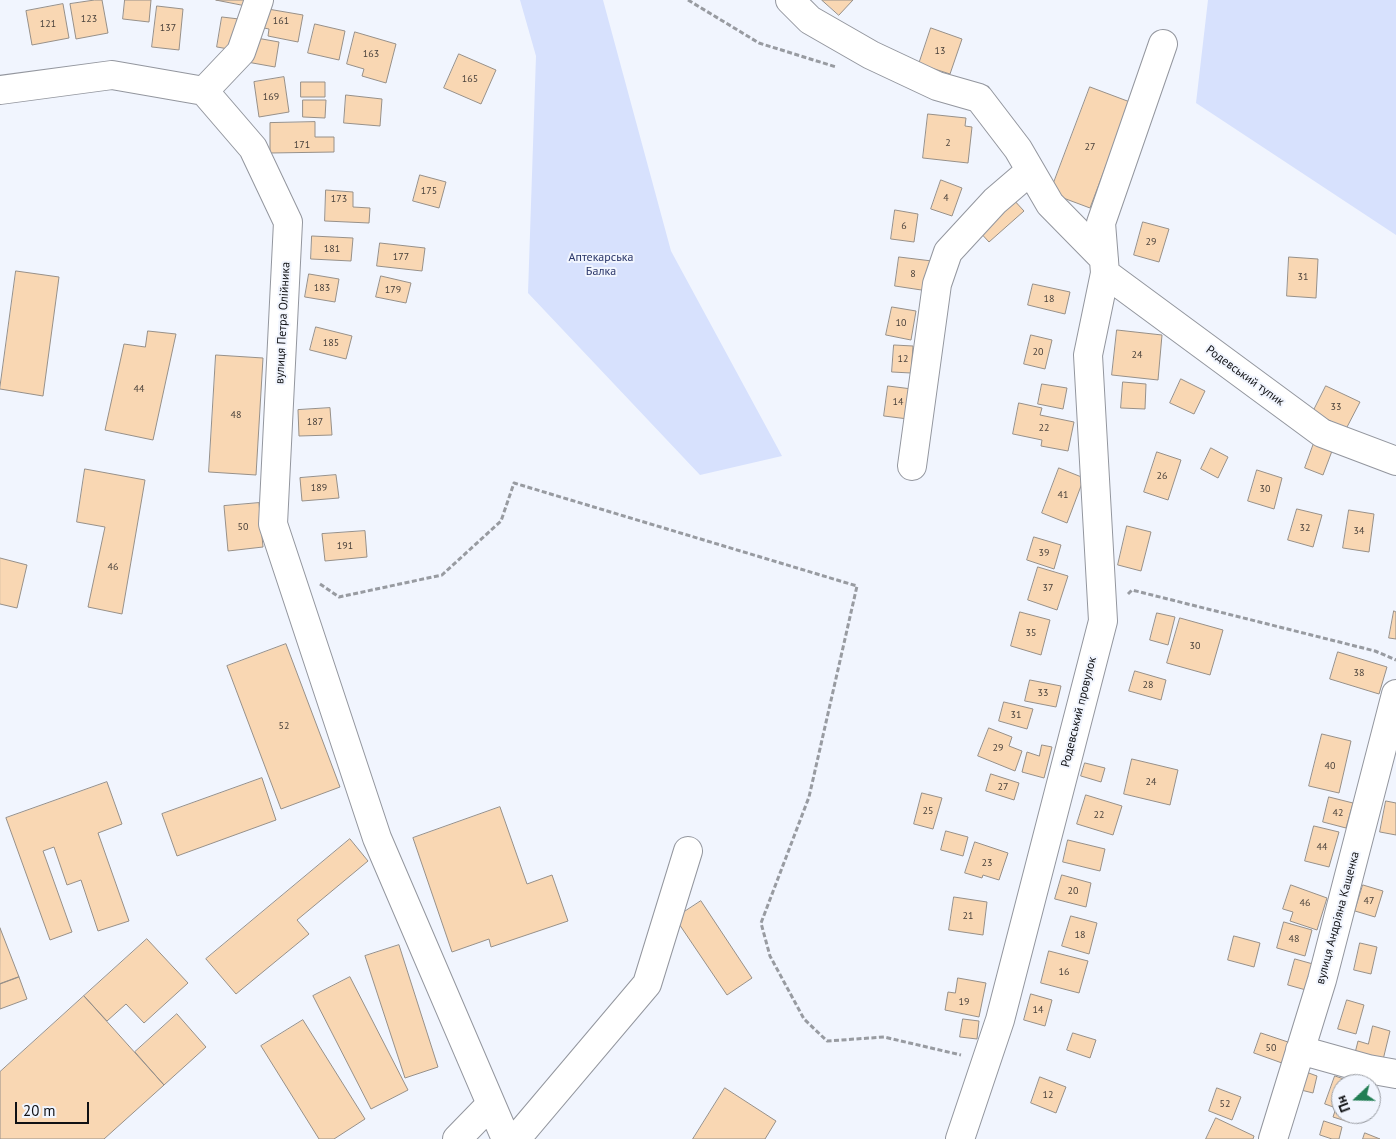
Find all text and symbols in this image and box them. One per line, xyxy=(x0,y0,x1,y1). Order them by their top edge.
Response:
house number: 123 xyxy=(81,13,97,25)
house number: 161 xyxy=(273,15,289,27)
house number: 121 xyxy=(40,18,56,30)
house number: 137 xyxy=(160,22,176,34)
house number: 13 xyxy=(935,45,945,57)
house number: 163 xyxy=(363,48,379,60)
house number: 165 xyxy=(462,73,478,85)
house number: 169 xyxy=(263,91,279,103)
house number: 2 xyxy=(945,137,951,149)
house number: 171 xyxy=(294,139,310,151)
house number: 27 xyxy=(1085,141,1095,153)
house number: 175 xyxy=(421,185,437,197)
house number: 4 xyxy=(943,192,949,204)
house number: 173 xyxy=(331,193,347,205)
house number: 6 xyxy=(901,220,907,232)
house number: 29 xyxy=(1146,236,1156,248)
house number: 181 xyxy=(324,243,340,255)
house number: 177 xyxy=(393,251,409,263)
park label: Аптекарська Балка xyxy=(569,251,633,279)
street label: вулиця Петра Олійника xyxy=(273,262,293,384)
house number: 8 xyxy=(910,268,916,280)
house number: 31 xyxy=(1298,271,1308,283)
house number: 183 xyxy=(314,282,330,294)
house number: 179 xyxy=(385,284,401,296)
house number: 18 xyxy=(1044,293,1054,305)
house number: 10 xyxy=(896,317,906,329)
house number: 185 xyxy=(323,337,339,349)
street label: Родевський тупик xyxy=(1203,343,1287,409)
house number: 20 xyxy=(1033,346,1043,358)
house number: 24 xyxy=(1132,349,1142,361)
house number: 12 xyxy=(898,353,908,365)
house number: 44 xyxy=(134,383,144,395)
house number: 14 xyxy=(893,396,903,408)
house number: 33 xyxy=(1331,401,1341,413)
house number: 48 xyxy=(231,409,241,421)
house number: 187 xyxy=(307,416,323,428)
house number: 22 xyxy=(1039,422,1049,434)
house number: 26 xyxy=(1157,470,1167,482)
house number: 189 xyxy=(311,482,327,494)
house number: 30 xyxy=(1260,483,1270,495)
house number: 41 xyxy=(1058,489,1068,501)
house number: 50 xyxy=(238,521,248,533)
house number: 32 xyxy=(1300,522,1310,534)
house number: 34 xyxy=(1354,525,1364,537)
house number: 191 xyxy=(337,540,353,552)
house number: 39 xyxy=(1039,547,1049,559)
house number: 46 xyxy=(108,561,118,573)
house number: 37 xyxy=(1043,582,1053,594)
house number: 35 xyxy=(1026,627,1036,639)
house number: 30 xyxy=(1190,640,1200,652)
street label: Родевський провулок xyxy=(1058,655,1100,769)
house number: 38 xyxy=(1354,667,1364,679)
house number: 28 xyxy=(1143,679,1153,691)
house number: 33 xyxy=(1038,687,1048,699)
house number: 31 xyxy=(1011,709,1021,721)
house number: 52 xyxy=(279,720,289,732)
house number: 29 xyxy=(993,742,1003,754)
house number: 40 xyxy=(1325,760,1335,772)
house number: 24 xyxy=(1146,776,1156,788)
house number: 27 xyxy=(998,781,1008,793)
house number: 25 xyxy=(923,805,933,817)
house number: 42 xyxy=(1333,807,1343,819)
house number: 22 xyxy=(1094,809,1104,821)
house number: 44 xyxy=(1317,841,1327,853)
street label: вулиця Андріяна Кащенка xyxy=(1313,850,1363,986)
house number: 23 xyxy=(982,857,992,869)
house number: 20 xyxy=(1068,885,1078,897)
house number: 47 xyxy=(1364,895,1374,907)
house number: 46 xyxy=(1300,897,1310,909)
house number: 21 xyxy=(963,910,973,922)
house number: 18 xyxy=(1075,929,1085,941)
house number: 48 xyxy=(1289,933,1299,945)
house number: 16 xyxy=(1059,966,1069,978)
house number: 19 xyxy=(959,996,969,1008)
house number: 14 xyxy=(1033,1004,1043,1016)
house number: 50 xyxy=(1266,1042,1276,1054)
north arrow xyxy=(1331,1074,1381,1124)
house number: 12 xyxy=(1043,1089,1053,1101)
scale bar xyxy=(18,1092,91,1124)
text: Пн xyxy=(1332,1093,1354,1115)
house number: 52 xyxy=(1220,1098,1230,1110)
text: 20 m xyxy=(23,1101,56,1120)

